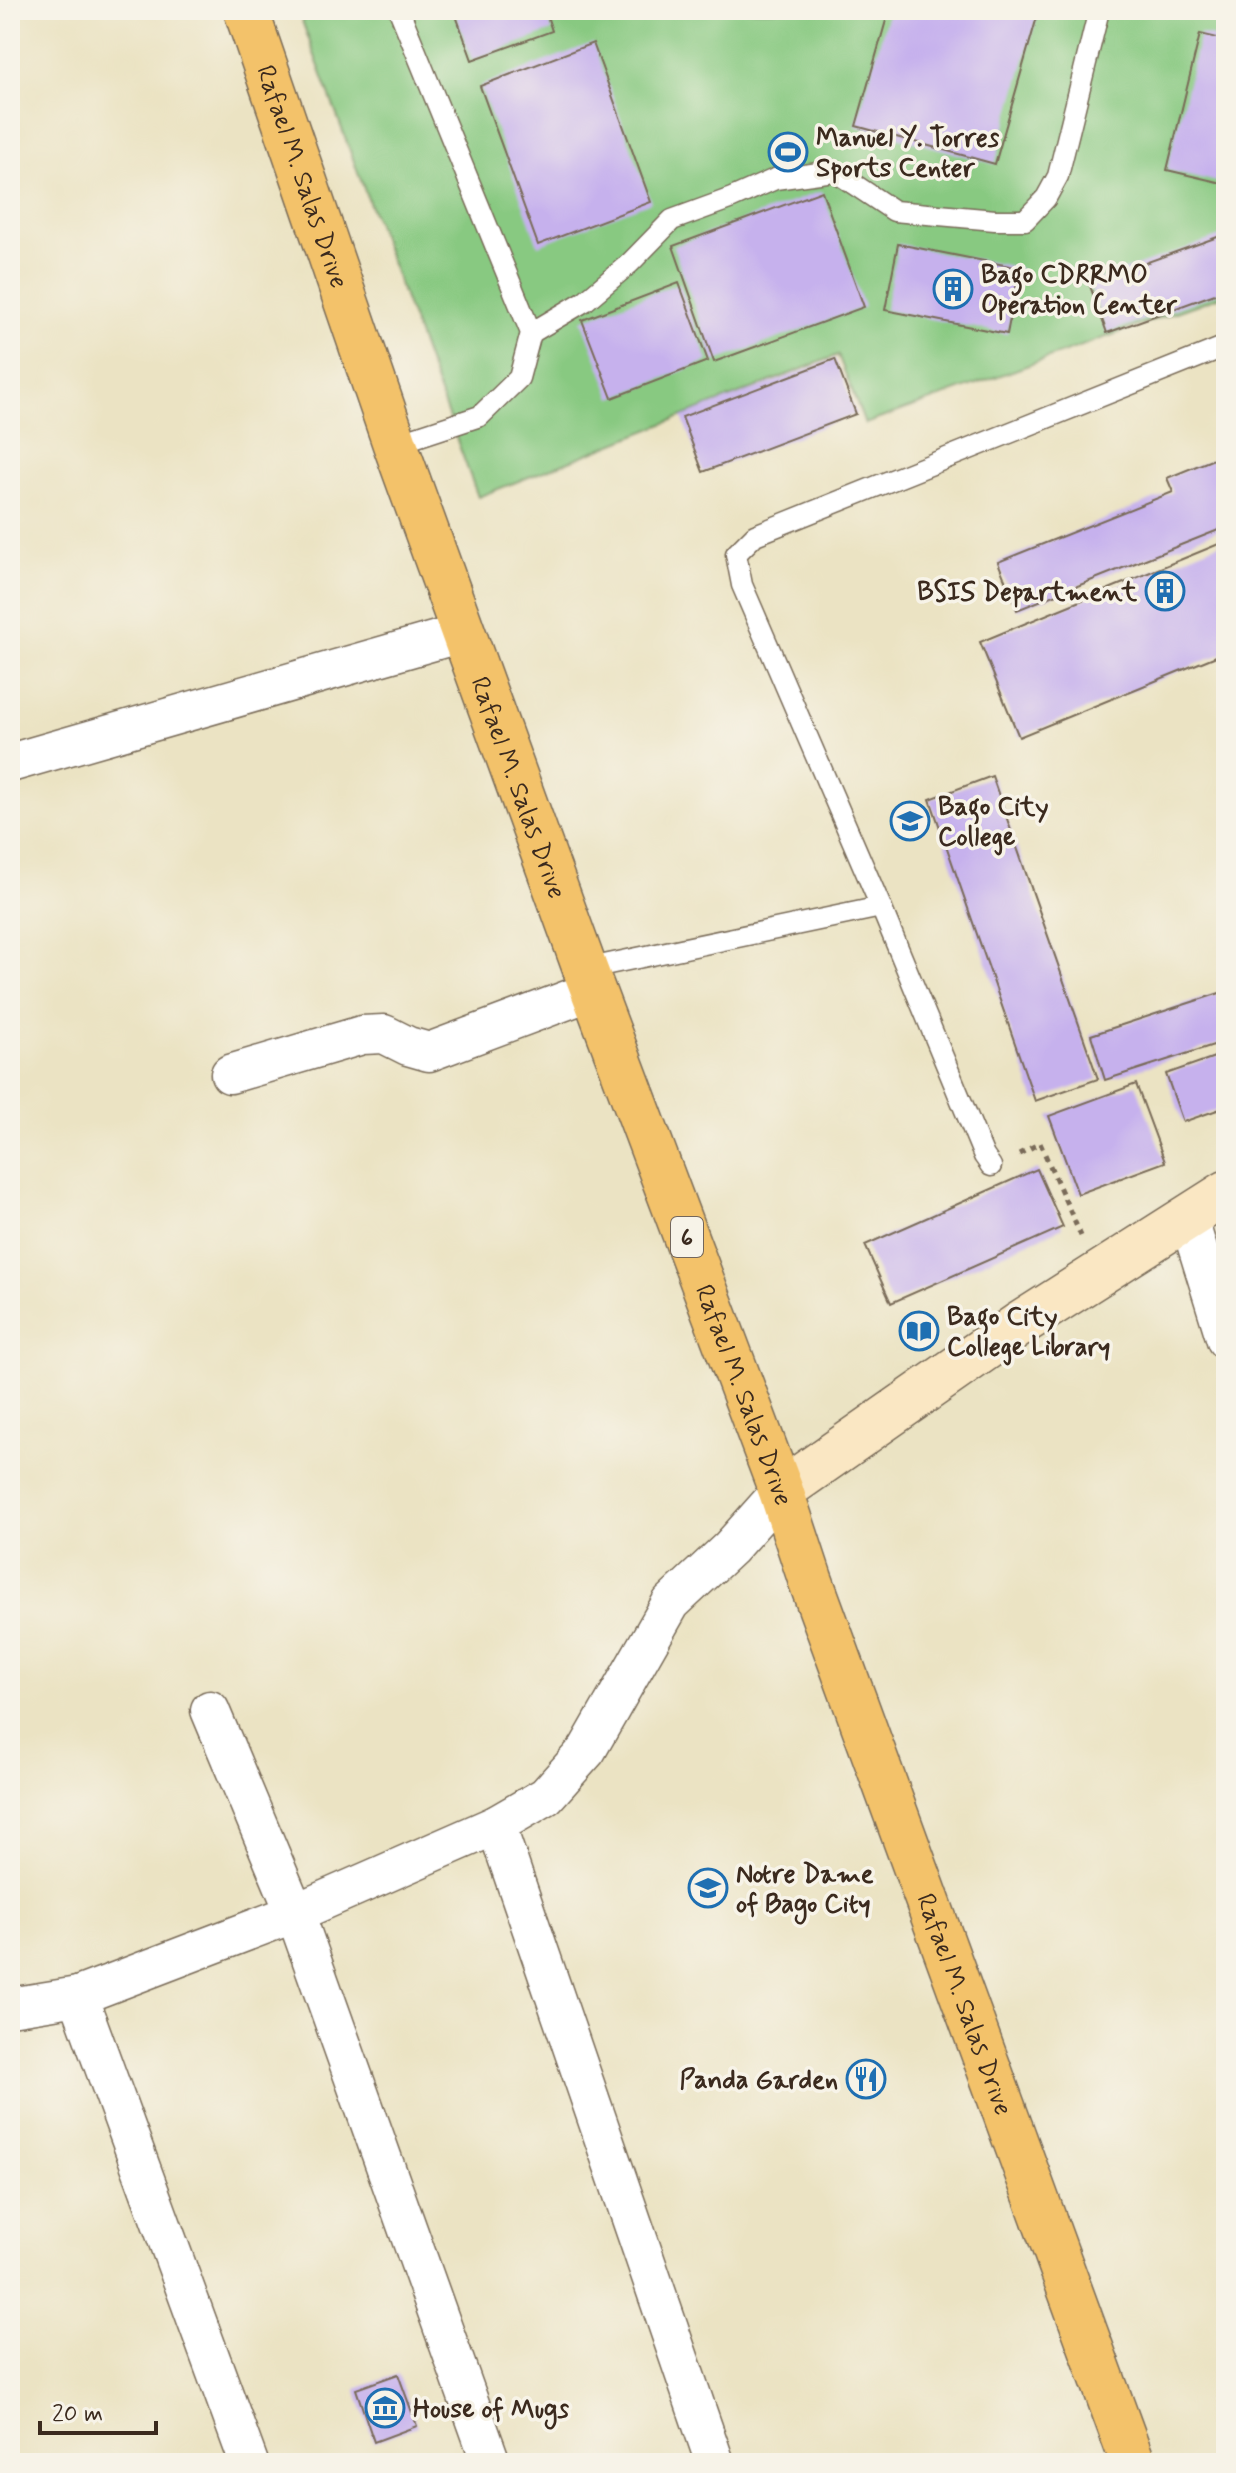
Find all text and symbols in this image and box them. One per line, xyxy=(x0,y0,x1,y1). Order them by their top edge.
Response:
street label: Rafael M. Salas Drive xyxy=(247,61,355,293)
place label: Manuel Y. Torres Sports Center xyxy=(816,122,1000,186)
sports icon: Manuel Y. Torres Sports Center xyxy=(767,131,809,173)
place label: Bago CDRRMO Operation Center xyxy=(981,259,1178,323)
building icon: Bago CDRRMO Operation Center xyxy=(932,268,974,310)
building icon: BSIS Department xyxy=(1144,570,1186,612)
place label: BSIS Department xyxy=(917,576,1138,610)
street label: Rafael M. Salas Drive xyxy=(462,672,573,904)
place label: Bago City College xyxy=(938,791,1049,856)
school or university icon: Bago City College xyxy=(889,800,931,842)
road number: 6 xyxy=(671,1217,703,1257)
street label: Rafael M. Salas Drive xyxy=(686,1280,800,1510)
place label: Bago City College Library xyxy=(947,1301,1110,1366)
library icon: Bago City College Library xyxy=(898,1310,940,1352)
place label: Notre Dame of Bago City xyxy=(736,1858,874,1925)
school or university icon: Notre Dame of Bago City xyxy=(687,1867,729,1909)
street label: Rafael M. Salas Drive xyxy=(907,1889,1020,2120)
restaurant icon: Panda Garden xyxy=(845,2058,887,2100)
place label: Panda Garden xyxy=(680,2064,838,2098)
scale bar xyxy=(40,2385,156,2435)
museum icon: House of Mugs xyxy=(364,2387,406,2429)
place label: House of Mugs xyxy=(413,2393,569,2430)
text: 20 m xyxy=(52,2399,103,2430)

